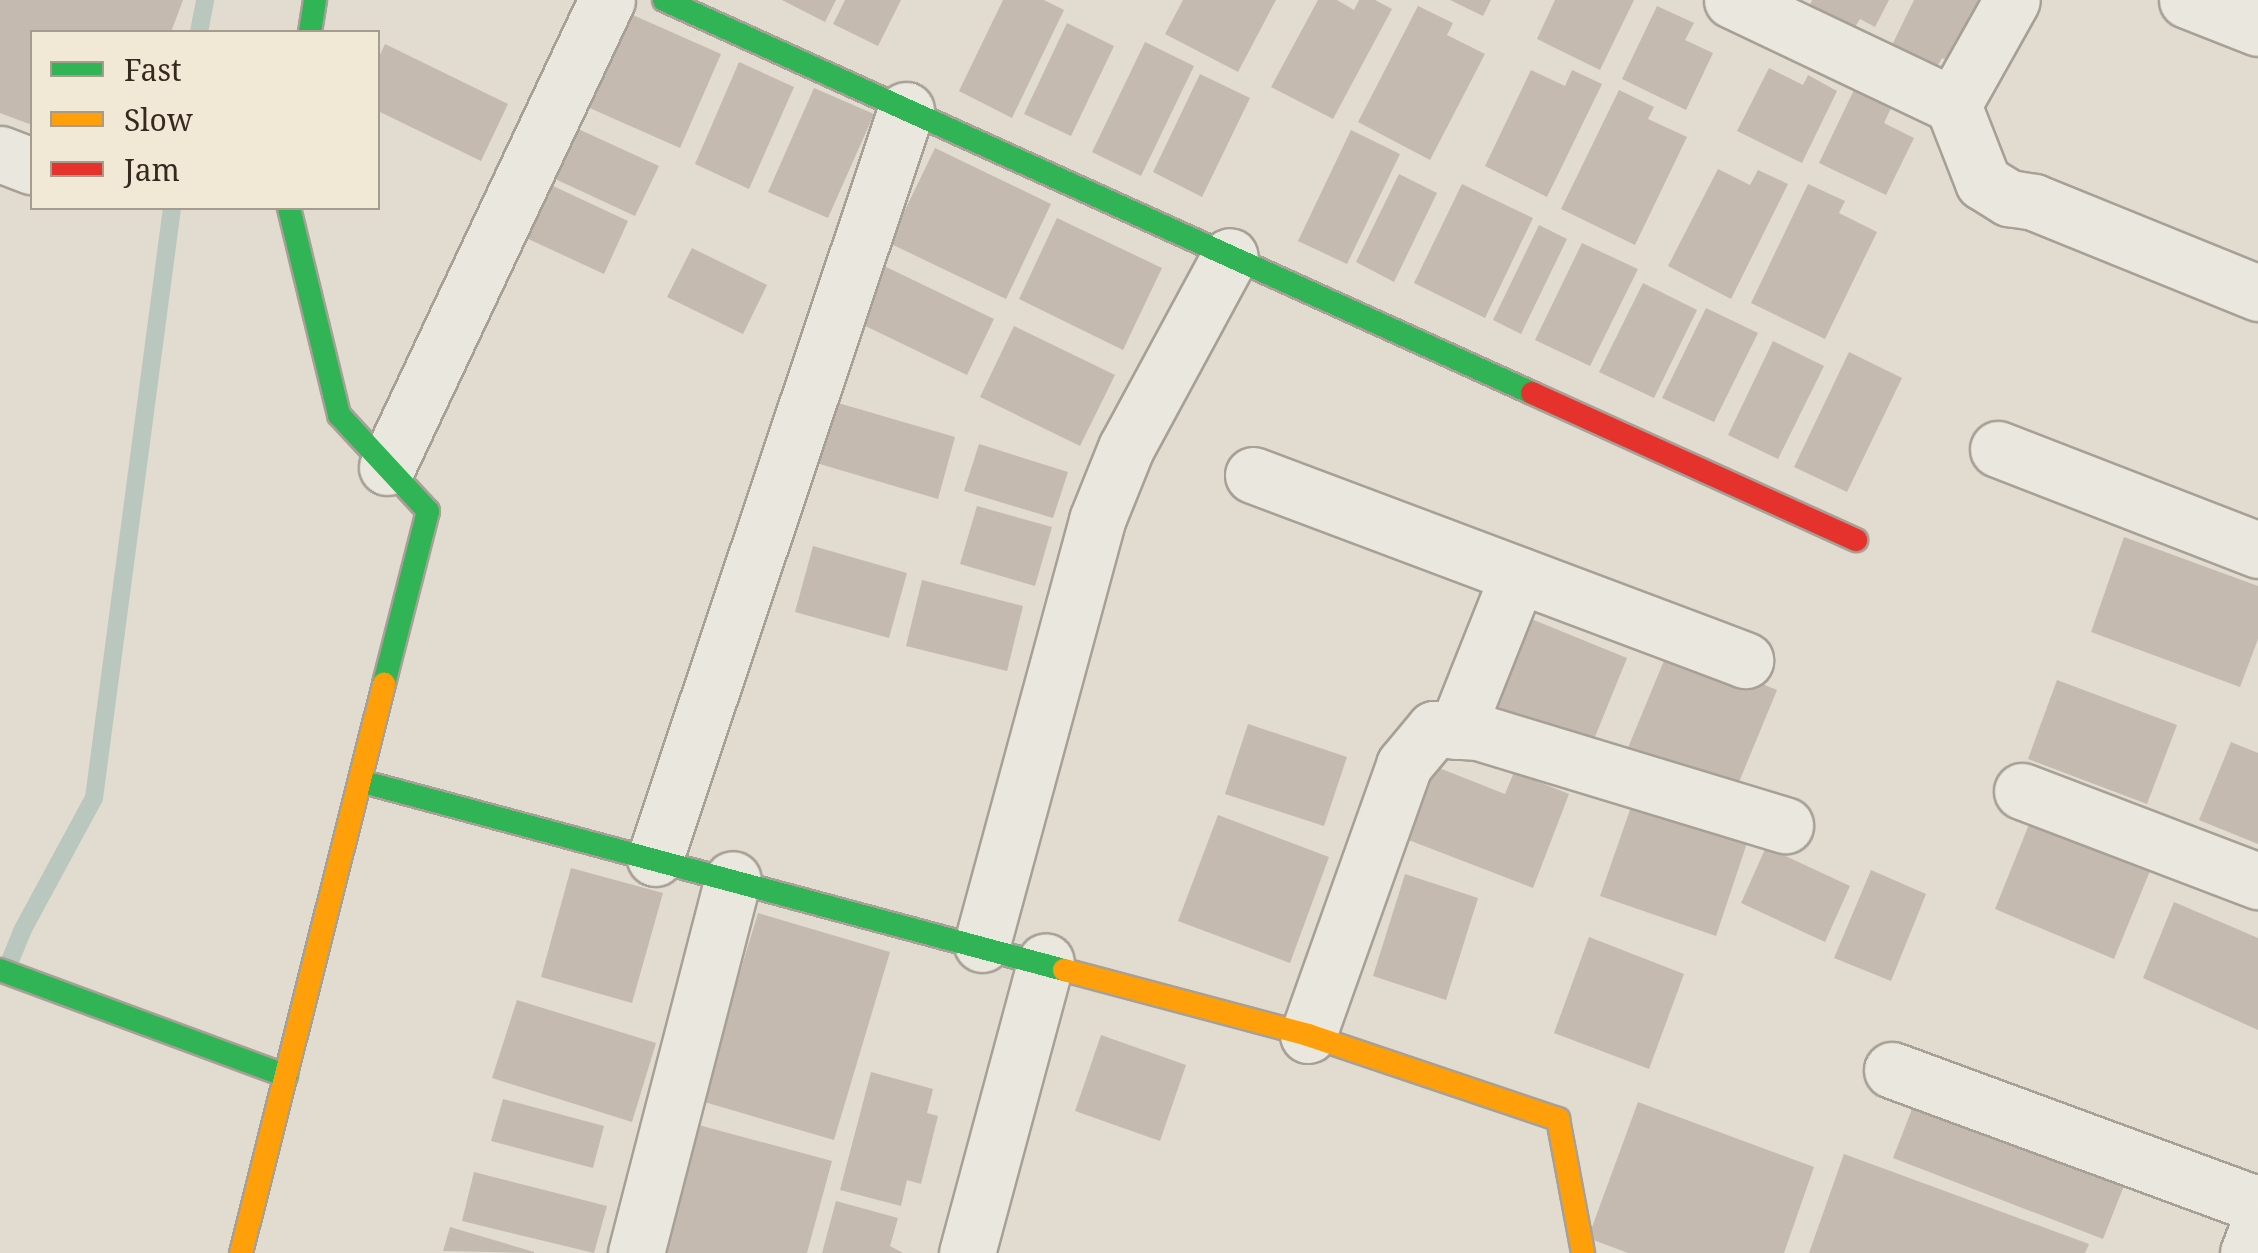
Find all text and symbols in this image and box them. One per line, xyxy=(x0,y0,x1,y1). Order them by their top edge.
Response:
legend xyxy=(30,30,380,210)
text: Fast xyxy=(124,49,181,90)
text: Slow xyxy=(124,99,193,140)
text: Jam xyxy=(124,149,180,190)

